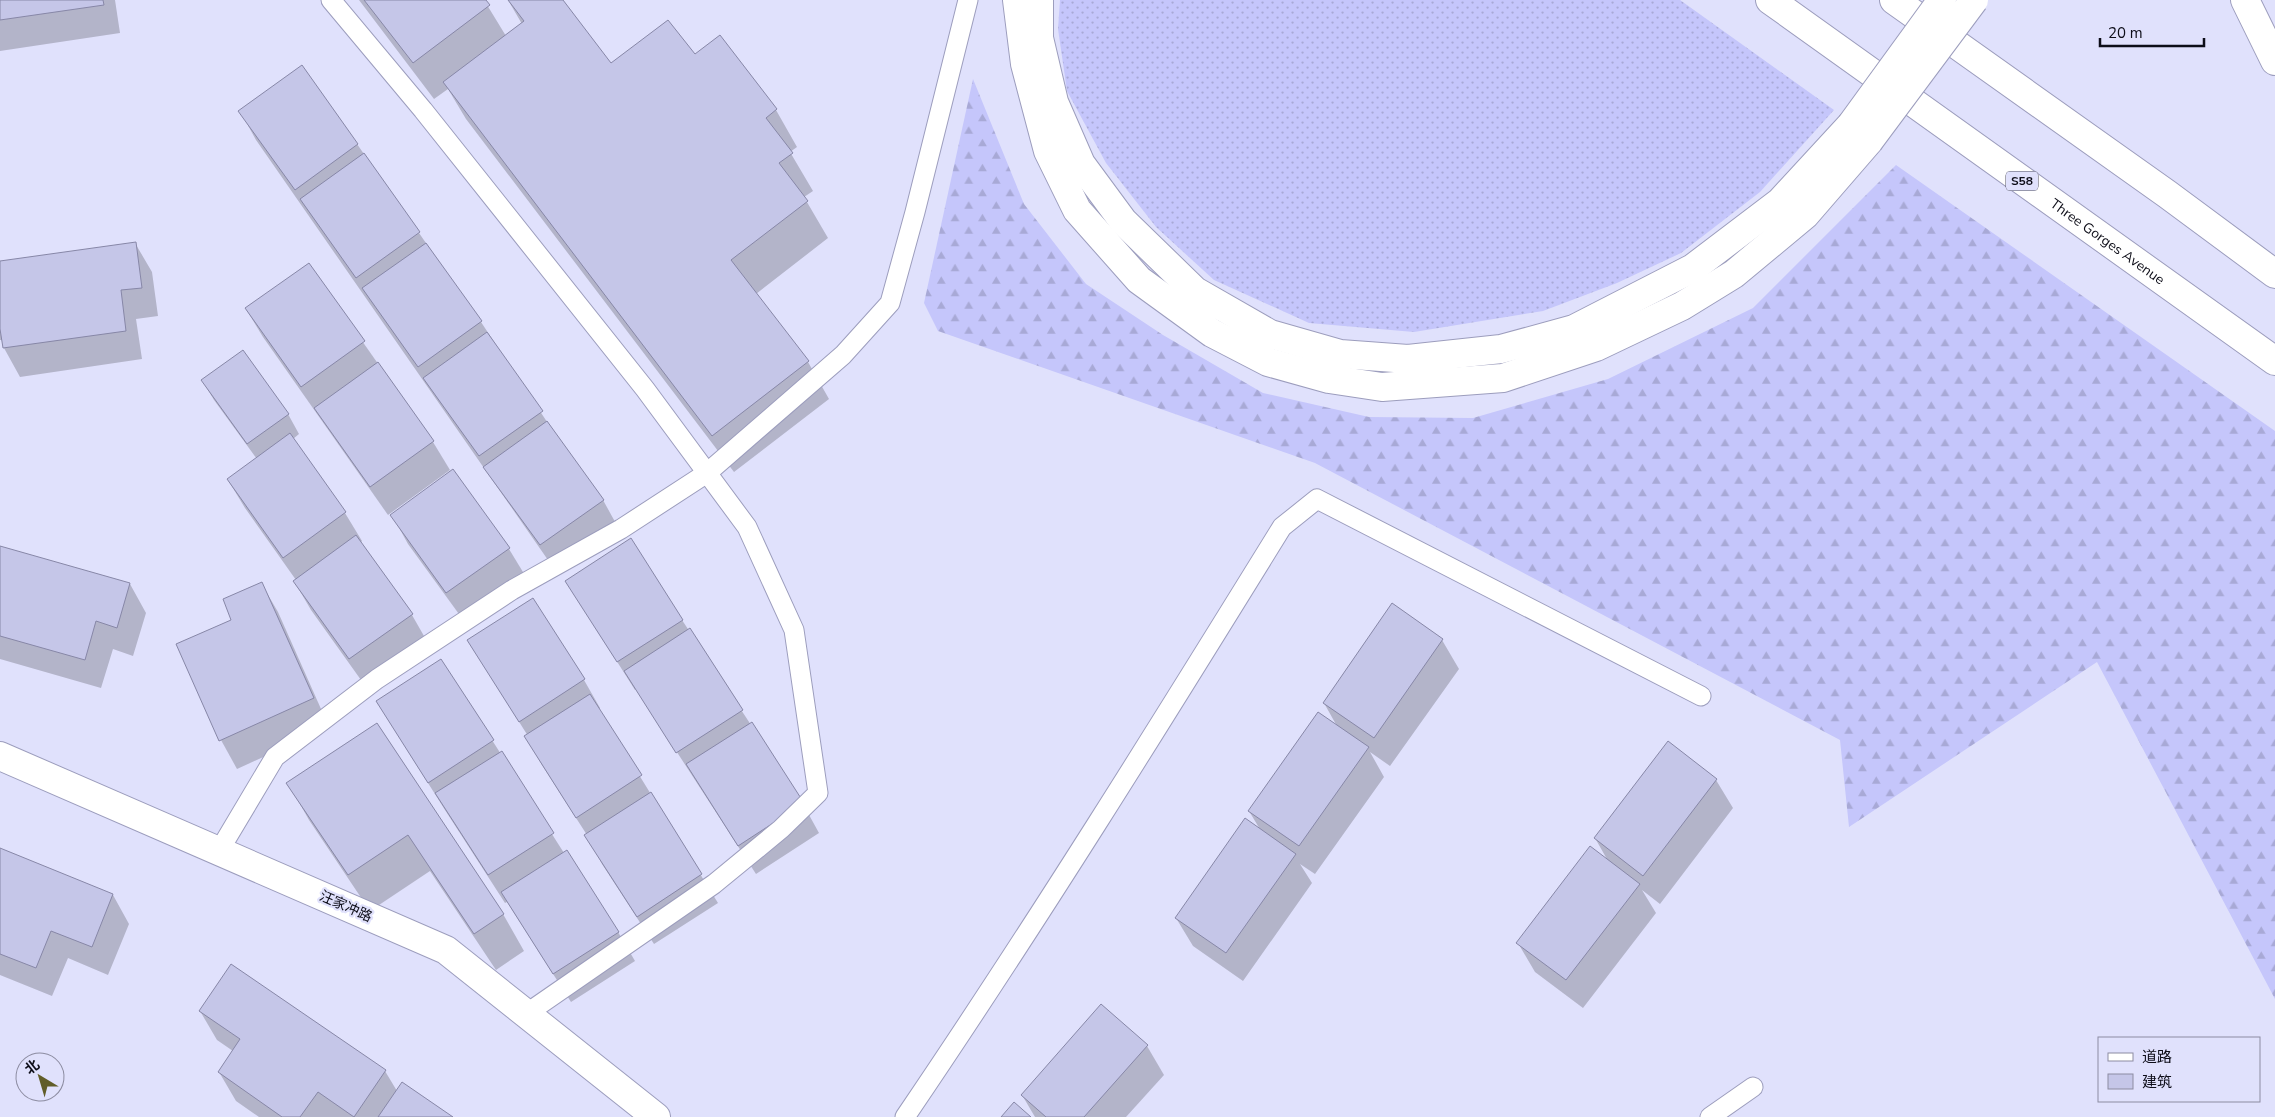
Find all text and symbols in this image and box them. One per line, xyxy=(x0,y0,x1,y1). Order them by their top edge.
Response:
scale bar xyxy=(2100,15,2204,47)
text: 20 m xyxy=(2108,23,2143,43)
road number: S58 xyxy=(2006,172,2038,190)
street label: Three Gorges Avenue xyxy=(2046,194,2168,289)
street label: 汪家冲路 xyxy=(316,886,375,927)
legend xyxy=(2098,1037,2260,1102)
text: 道路 xyxy=(2142,1047,2172,1067)
north arrow xyxy=(15,1052,65,1102)
text: 北 xyxy=(21,1055,44,1079)
text: 建筑 xyxy=(2142,1072,2172,1092)

